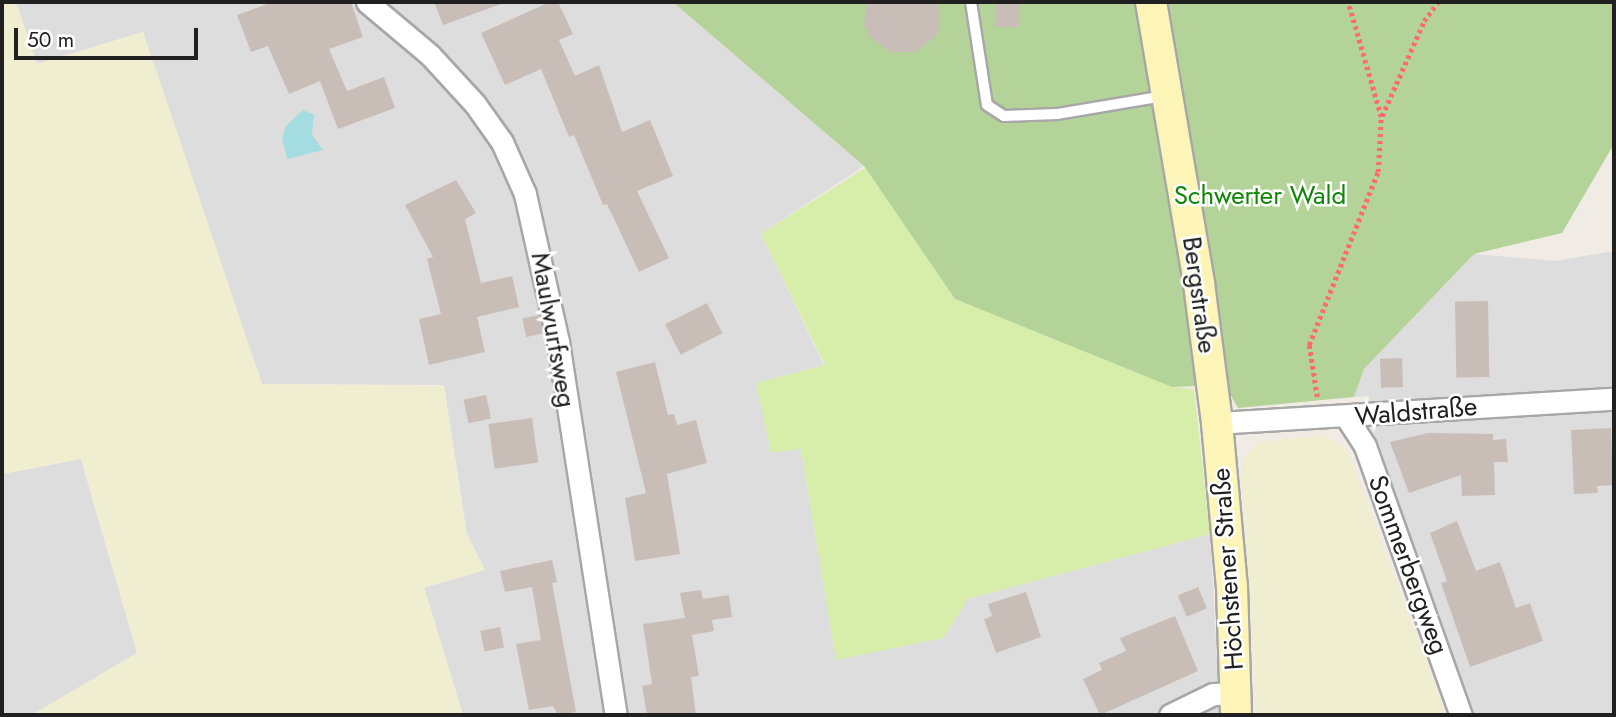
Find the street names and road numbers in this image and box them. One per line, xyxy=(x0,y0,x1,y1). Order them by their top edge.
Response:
street label: Bergstraße xyxy=(1175,235,1223,355)
street label: Maulwurfsweg xyxy=(524,250,582,410)
street label: Waldstraße xyxy=(1354,391,1478,433)
street label: Höchstener Straße xyxy=(1205,467,1251,671)
street label: Sommerbergweg xyxy=(1361,471,1455,659)

